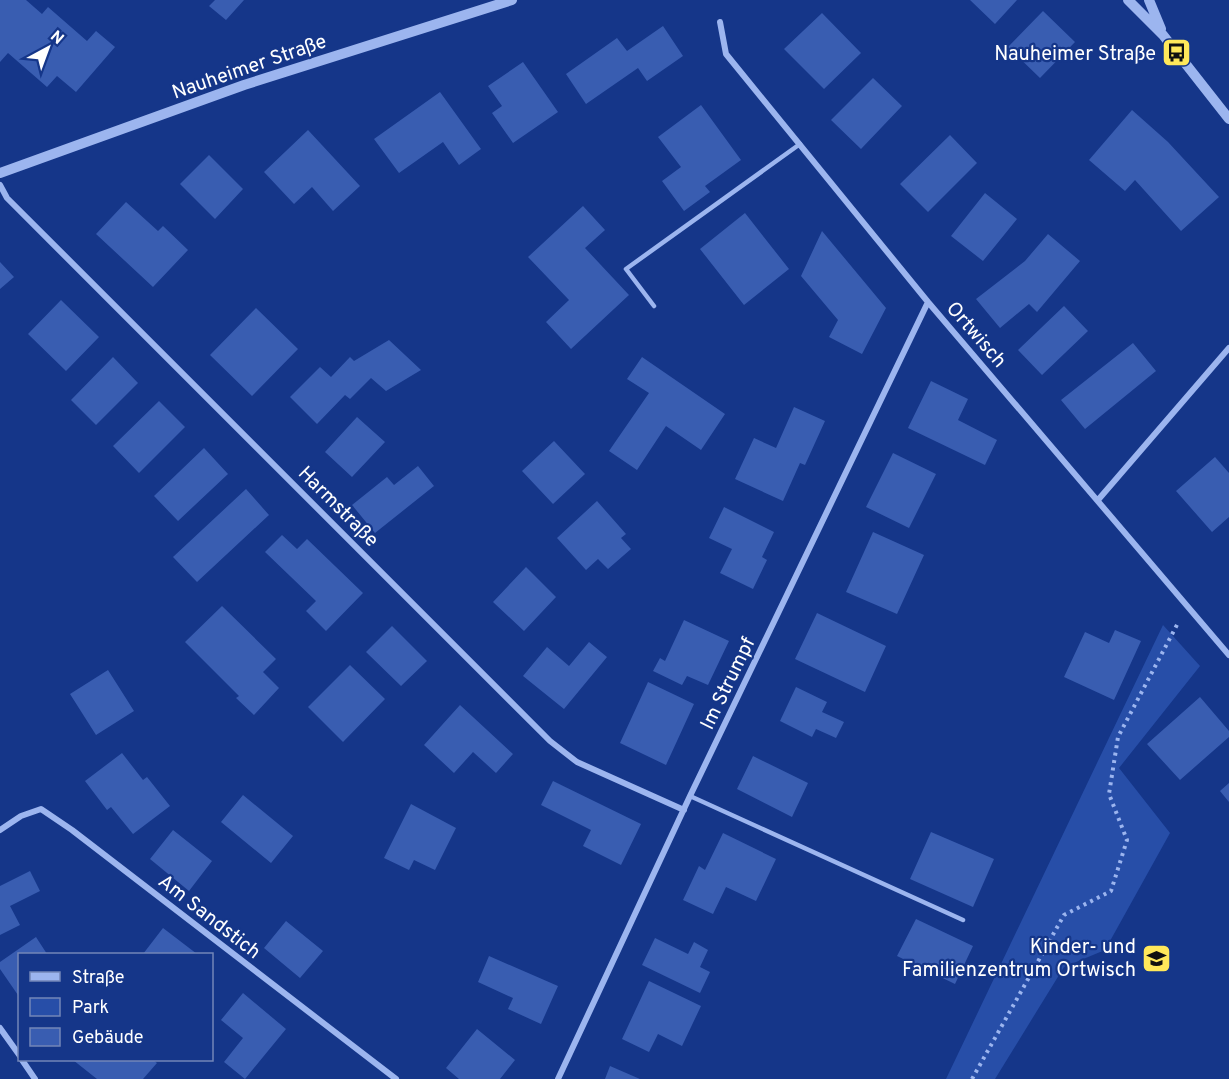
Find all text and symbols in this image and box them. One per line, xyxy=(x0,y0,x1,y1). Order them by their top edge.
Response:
north arrow xyxy=(18,18,78,78)
text: N xyxy=(46,27,67,50)
street label: Nauheimer Straße xyxy=(169,29,330,107)
bus stop icon: Nauheimer Straße xyxy=(1161,37,1193,69)
place label: Nauheimer Straße xyxy=(994,42,1156,68)
street label: Ortwisch xyxy=(940,297,1011,374)
street label: Harmstraße xyxy=(291,461,384,554)
street label: Im Strumpf xyxy=(695,633,763,734)
street label: Am Sandstich xyxy=(152,869,265,966)
place label: Kinder- und Familienzentrum Ortwisch xyxy=(902,935,1136,984)
school or university icon: Kinder- und Familienzentrum Ortwisch xyxy=(1141,942,1173,974)
legend xyxy=(18,953,213,1061)
text: Straße xyxy=(72,967,124,990)
text: Park xyxy=(72,997,109,1020)
text: Gebäude xyxy=(72,1027,144,1050)

